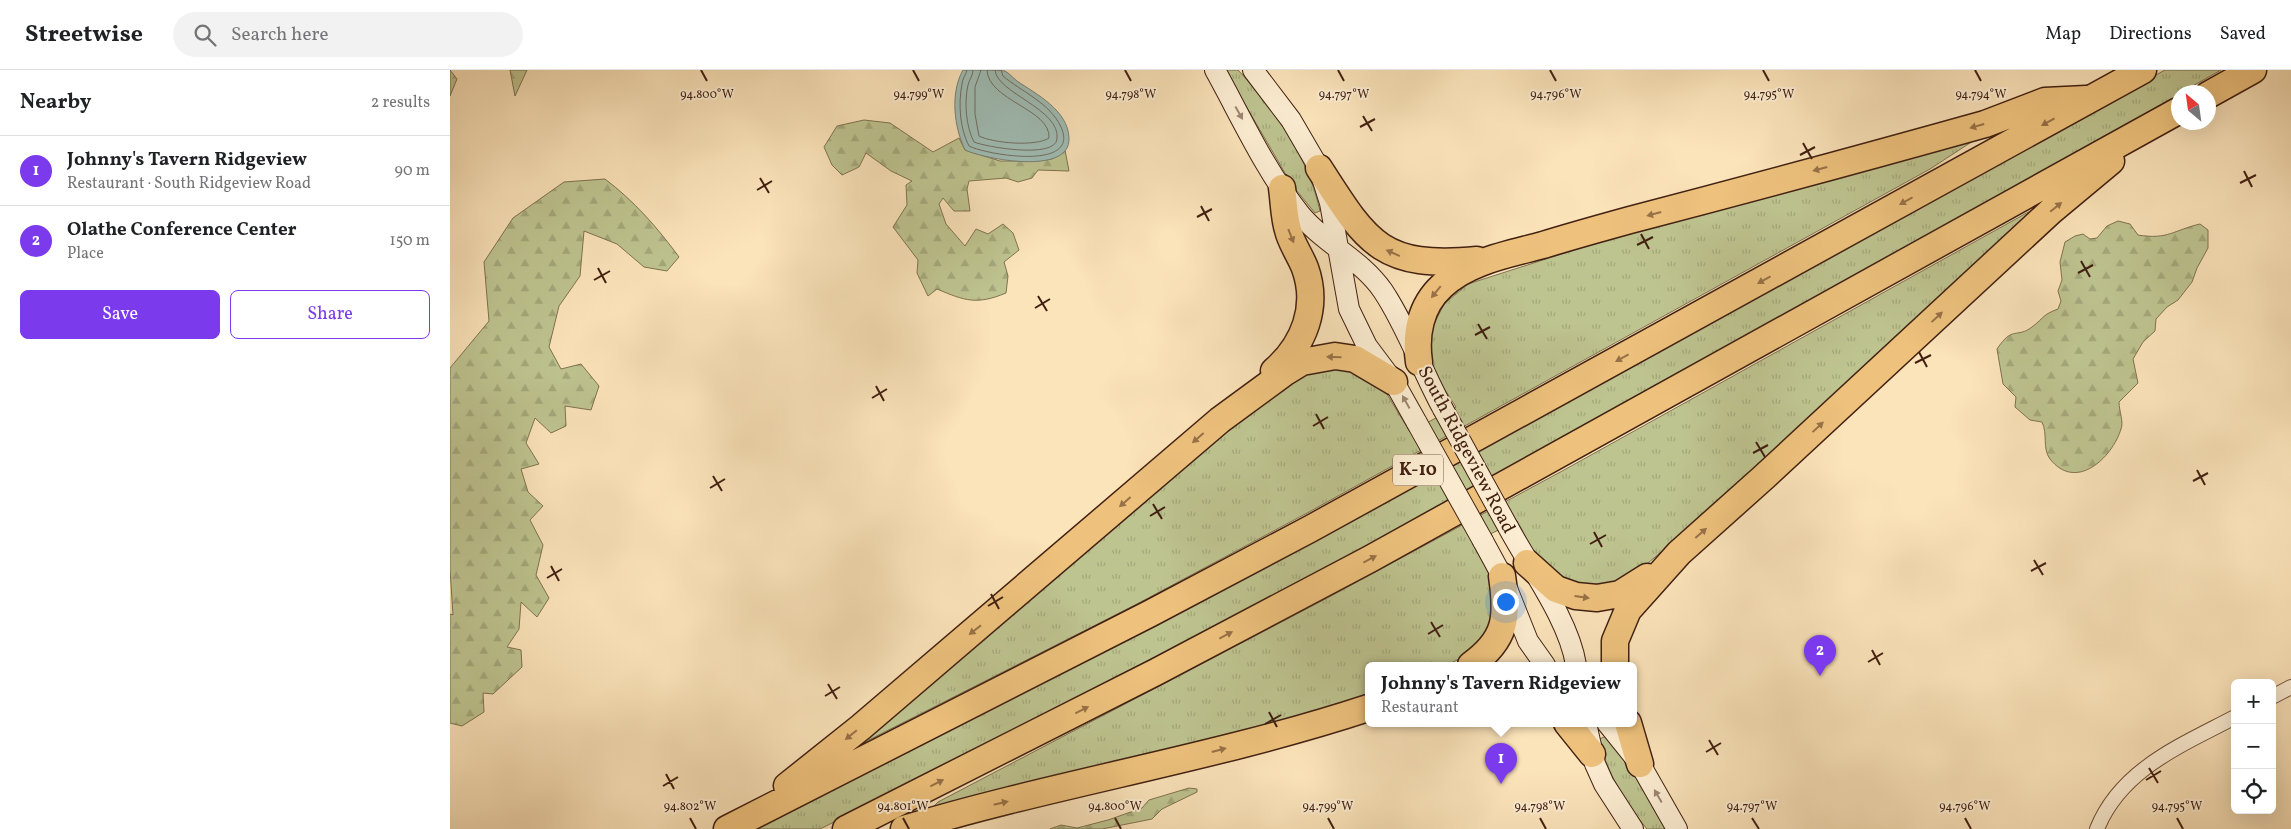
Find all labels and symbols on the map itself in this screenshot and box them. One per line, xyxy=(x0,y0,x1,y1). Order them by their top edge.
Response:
north arrow xyxy=(2171,85,2216,130)
text: 94.800°W xyxy=(680,87,734,103)
text: 94.799°W xyxy=(894,87,944,103)
text: 94.798°W xyxy=(1106,87,1156,103)
text: 94.797°W xyxy=(1319,87,1369,103)
text: 94.796°W xyxy=(1530,87,1582,103)
text: 94.795°W xyxy=(1744,87,1794,103)
text: 94.794°W xyxy=(1955,87,2007,103)
one-way arrow xyxy=(1235,105,1243,120)
one-way arrow xyxy=(2042,118,2055,127)
one-way arrow xyxy=(1969,122,1984,130)
one-way arrow xyxy=(1813,166,1828,174)
one-way arrow xyxy=(1899,197,1914,205)
one-way arrow xyxy=(2049,201,2062,212)
one-way arrow xyxy=(1646,210,1662,218)
one-way arrow xyxy=(1287,229,1295,243)
one-way arrow xyxy=(1386,248,1400,256)
one-way arrow xyxy=(1757,275,1771,284)
one-way arrow xyxy=(1431,286,1442,299)
one-way arrow xyxy=(1930,311,1942,323)
one-way arrow xyxy=(1326,353,1342,361)
one-way arrow xyxy=(1615,354,1629,363)
street label: South Ridgeview Road xyxy=(1411,362,1521,538)
one-way arrow xyxy=(1401,396,1410,409)
one-way arrow xyxy=(1811,421,1823,433)
one-way arrow xyxy=(1192,433,1205,444)
road number: K-10 xyxy=(1393,454,1443,486)
one-way arrow xyxy=(1119,496,1131,507)
one-way arrow xyxy=(1695,527,1707,539)
one-way arrow xyxy=(1362,555,1377,563)
your location xyxy=(1493,589,1519,615)
one-way arrow xyxy=(1574,593,1590,601)
one-way arrow xyxy=(968,624,981,635)
one-way arrow xyxy=(1219,631,1233,639)
pin: 2 xyxy=(1804,635,1836,676)
one-way arrow xyxy=(1075,706,1089,714)
one-way arrow xyxy=(845,730,858,741)
pin: 1 xyxy=(1485,743,1517,784)
one-way arrow xyxy=(1212,745,1227,753)
one-way arrow xyxy=(930,779,944,787)
one-way arrow xyxy=(1654,790,1663,803)
text: 94.802°W xyxy=(664,799,716,815)
text: 94.801°W xyxy=(877,799,929,815)
one-way arrow xyxy=(994,799,1009,807)
text: 94.800°W xyxy=(1088,799,1142,815)
text: 94.799°W xyxy=(1303,799,1353,815)
text: 94.798°W xyxy=(1515,799,1565,815)
text: 94.797°W xyxy=(1727,799,1777,815)
text: 94.796°W xyxy=(1939,799,1991,815)
text: 94.795°W xyxy=(2152,799,2202,815)

